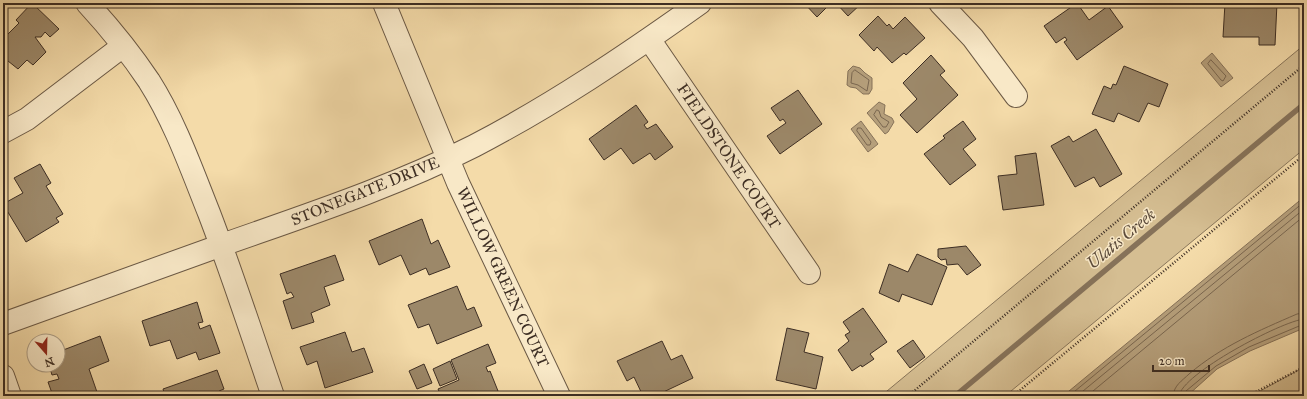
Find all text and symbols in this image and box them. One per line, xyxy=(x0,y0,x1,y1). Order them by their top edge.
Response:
street label: FIELDSTONE COURT xyxy=(673,80,785,232)
street label: STONEGATE DRIVE xyxy=(288,153,442,229)
street label: WILLOW GREEN COURT xyxy=(453,184,553,370)
water label: Ulatis Creek xyxy=(1082,204,1160,274)
north arrow xyxy=(26,333,66,373)
scale bar xyxy=(1153,347,1209,373)
text: N xyxy=(42,354,56,370)
text: 20 m xyxy=(1159,354,1185,368)

